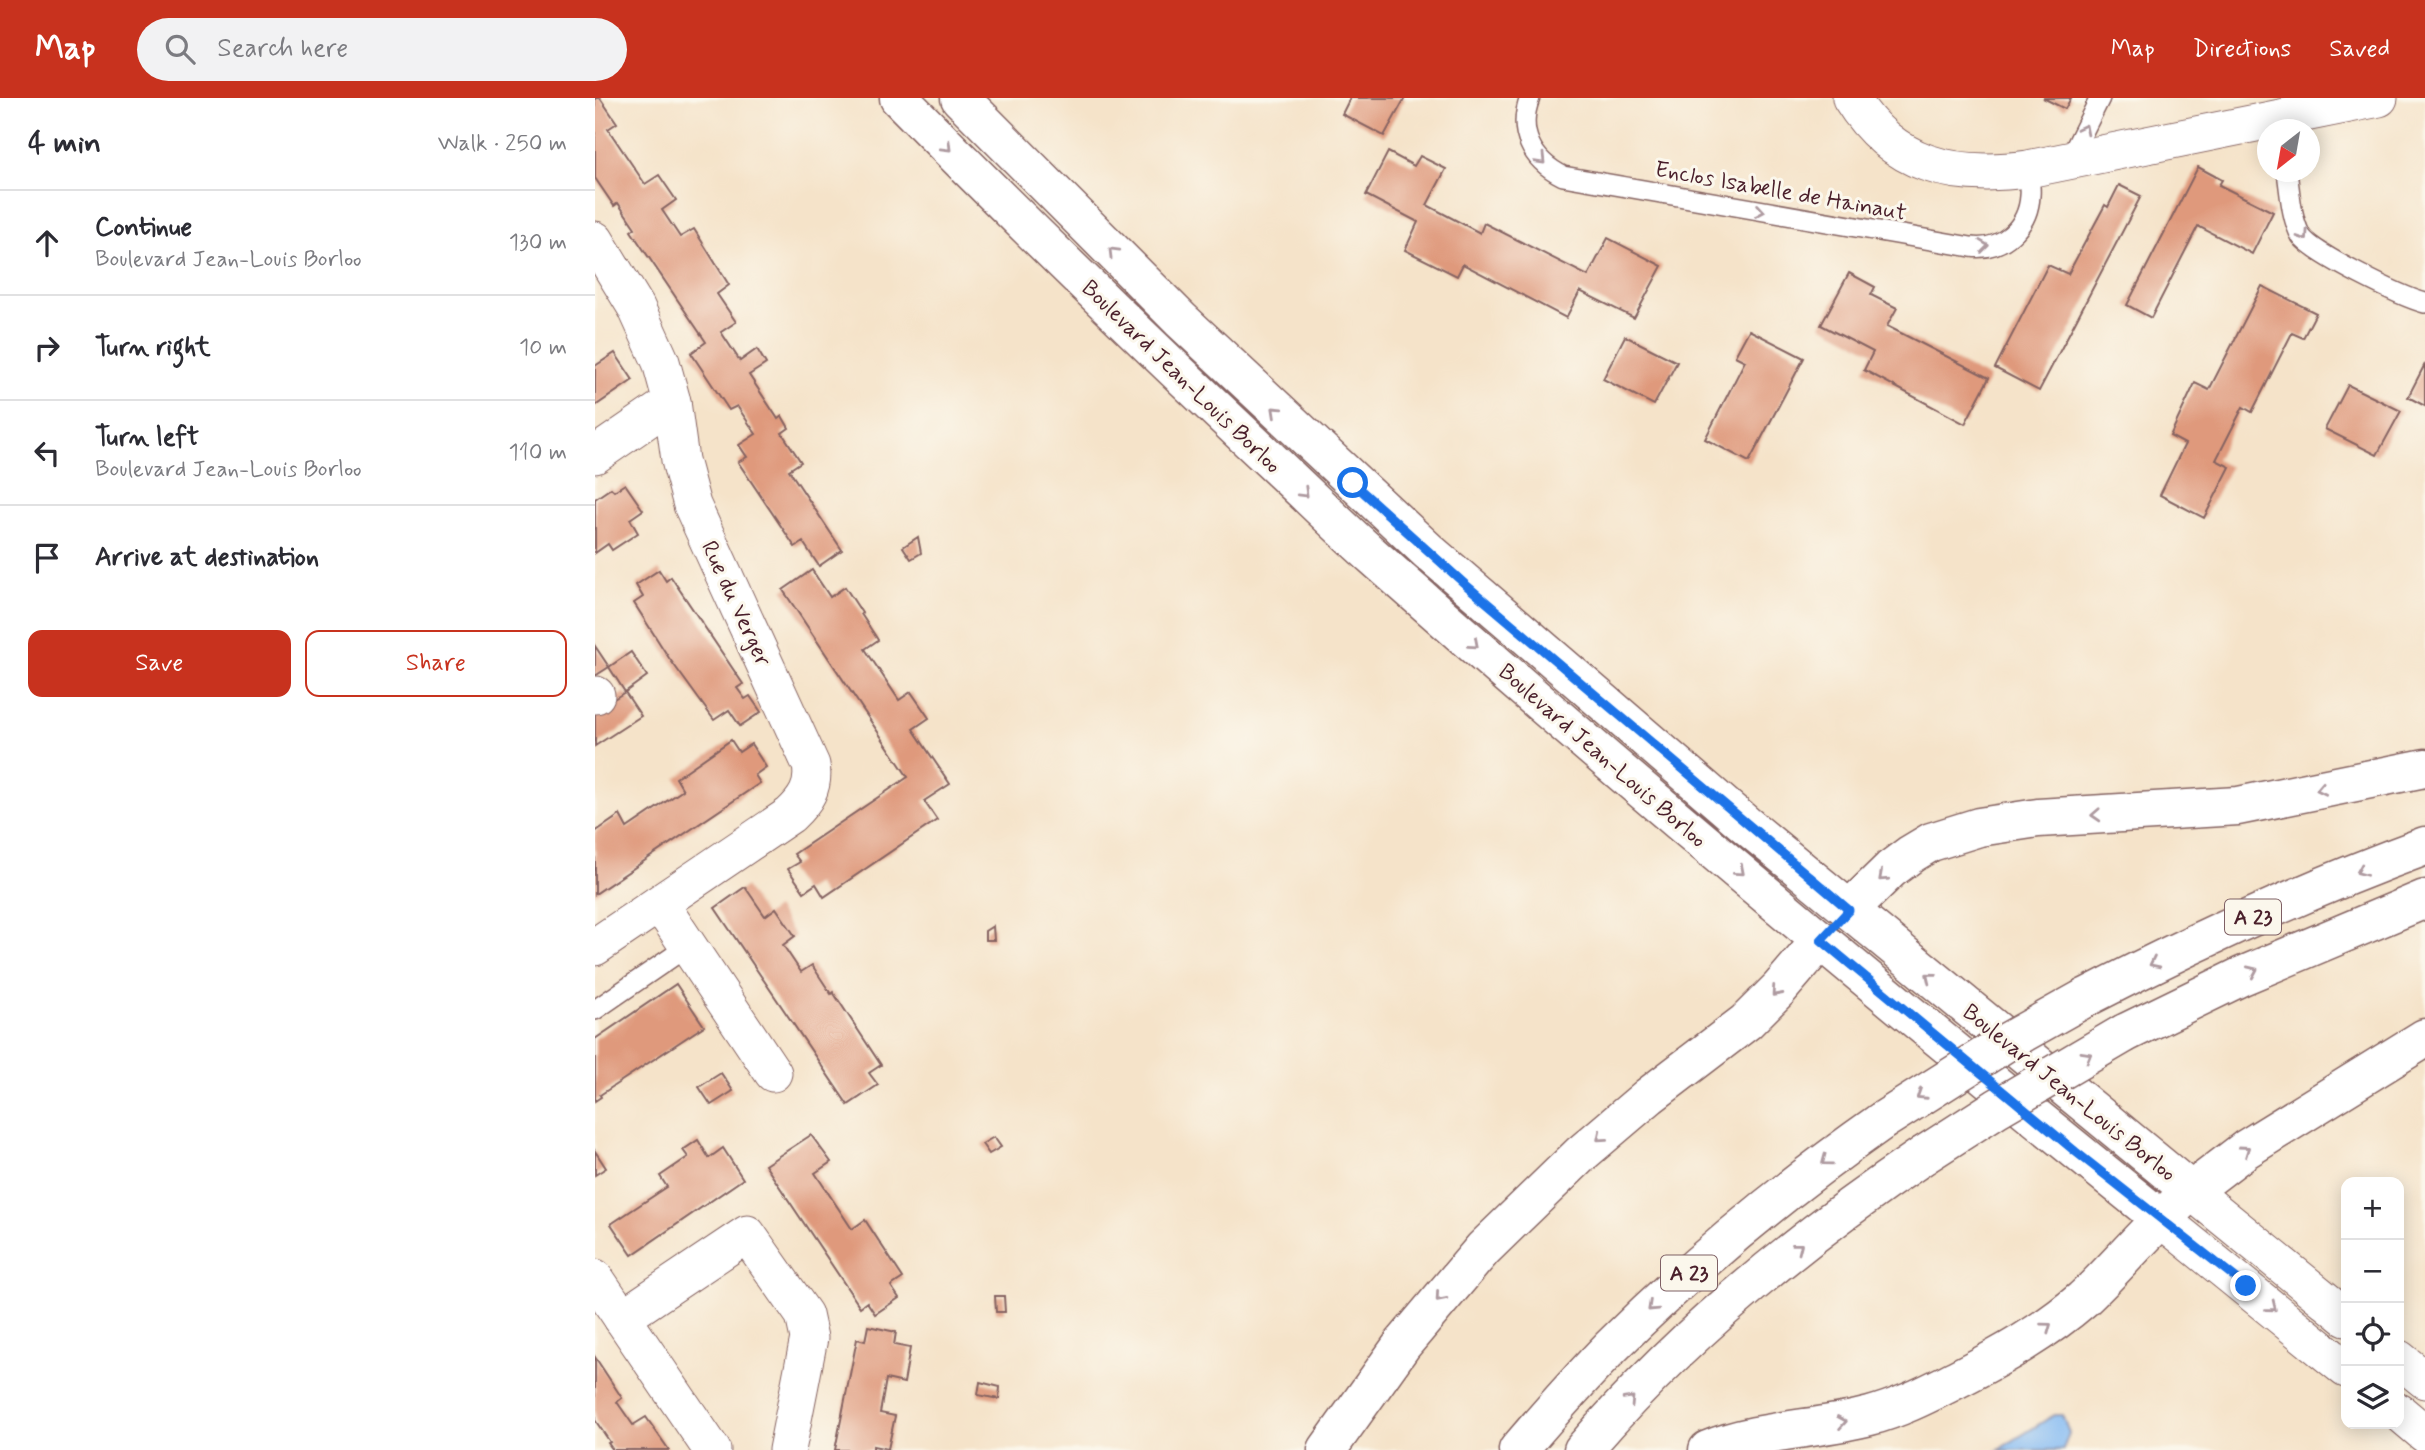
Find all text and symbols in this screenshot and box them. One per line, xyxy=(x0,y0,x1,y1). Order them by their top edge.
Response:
search box xyxy=(137,18,627,81)
text: Map xyxy=(35,27,95,71)
icon: search xyxy=(161,30,199,68)
text: Search here xyxy=(217,32,348,66)
text: Map xyxy=(2111,34,2155,65)
text: Directions xyxy=(2193,34,2291,65)
text: Saved xyxy=(2329,34,2390,65)
north arrow xyxy=(2257,119,2320,182)
text: 4 min xyxy=(28,124,101,163)
one-way arrow xyxy=(2076,124,2090,136)
text: Walk · 250 m xyxy=(438,129,567,159)
one-way arrow xyxy=(939,138,952,151)
one-way arrow xyxy=(1533,152,1546,165)
street label: Enclos Isabelle de Hainaut xyxy=(1652,155,1909,229)
one-way arrow xyxy=(1754,203,1766,218)
text: Continue xyxy=(95,211,192,245)
icon: ahead xyxy=(28,224,66,262)
text: 130 m xyxy=(509,228,567,258)
one-way arrow xyxy=(2296,228,2308,241)
one-way arrow xyxy=(1978,239,1990,254)
text: Boulevard Jean-Louis Borloo xyxy=(95,245,362,275)
one-way arrow xyxy=(1109,248,1122,261)
street label: Boulevard Jean-Louis Borloo xyxy=(1074,274,1287,481)
icon: right xyxy=(28,329,66,367)
text: Turn right xyxy=(95,331,211,365)
text: 10 m xyxy=(519,333,567,363)
one-way arrow xyxy=(1271,407,1284,419)
text: Turn left xyxy=(95,421,199,455)
icon: left xyxy=(28,434,66,472)
text: 110 m xyxy=(508,438,567,468)
text: Boulevard Jean-Louis Borloo xyxy=(95,455,362,485)
route start xyxy=(1337,467,1368,498)
one-way arrow xyxy=(1296,484,1309,497)
street label: Rue du Verger xyxy=(693,536,778,672)
icon: arrive xyxy=(28,539,66,577)
text: Arrive at destination xyxy=(95,541,319,575)
button: Save xyxy=(28,630,291,697)
button: Share xyxy=(305,630,567,697)
one-way arrow xyxy=(1465,636,1478,648)
street label: Boulevard Jean-Louis Borloo xyxy=(1491,658,1712,855)
one-way arrow xyxy=(2315,781,2327,796)
one-way arrow xyxy=(2090,807,2101,822)
one-way arrow xyxy=(2356,862,2368,876)
one-way arrow xyxy=(1731,863,1744,875)
one-way arrow xyxy=(1878,869,1891,881)
road number: A 23 xyxy=(2225,900,2281,934)
one-way arrow xyxy=(2149,955,2161,969)
one-way arrow xyxy=(2245,965,2258,979)
one-way arrow xyxy=(1925,972,1937,985)
one-way arrow xyxy=(1772,984,1784,997)
street label: Boulevard Jean-Louis Borloo xyxy=(1956,998,2182,1189)
one-way arrow xyxy=(2079,1051,2092,1064)
one-way arrow xyxy=(1916,1087,1929,1100)
one-way arrow xyxy=(1596,1129,1609,1141)
one-way arrow xyxy=(2237,1146,2250,1158)
one-way arrow xyxy=(1821,1152,1834,1165)
map controls xyxy=(2341,1177,2404,1429)
button: + xyxy=(2341,1177,2404,1240)
button: − xyxy=(2341,1240,2404,1303)
one-way arrow xyxy=(1790,1242,1802,1255)
road number: A 23 xyxy=(1661,1256,1717,1290)
route end xyxy=(2230,1270,2261,1301)
one-way arrow xyxy=(1436,1289,1448,1302)
one-way arrow xyxy=(1648,1299,1661,1312)
one-way arrow xyxy=(2264,1299,2276,1312)
button: locate xyxy=(2341,1303,2404,1366)
one-way arrow xyxy=(2039,1323,2052,1335)
button: layers xyxy=(2341,1366,2404,1429)
one-way arrow xyxy=(1621,1395,1634,1408)
one-way arrow xyxy=(1836,1415,1848,1430)

